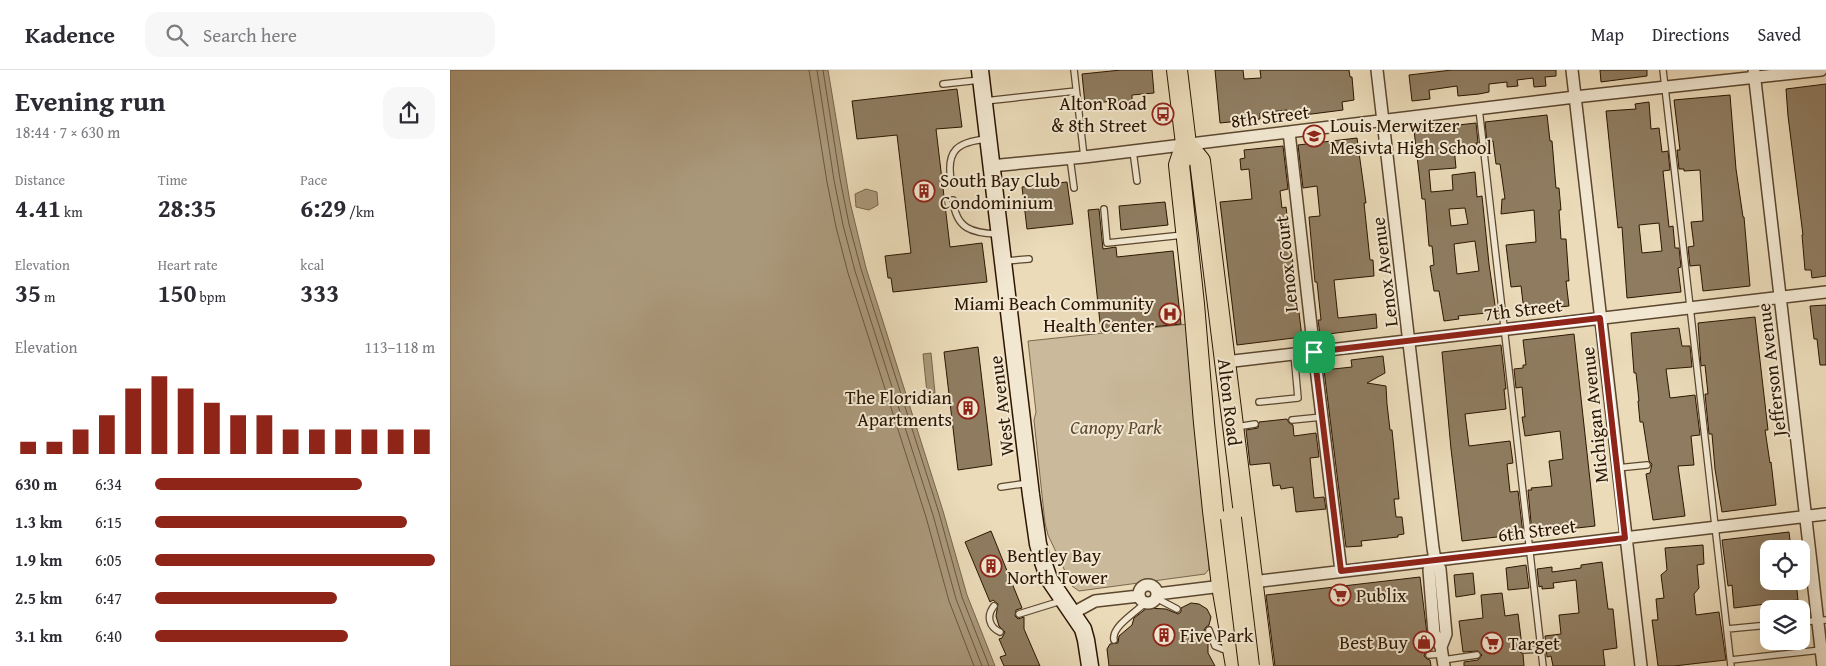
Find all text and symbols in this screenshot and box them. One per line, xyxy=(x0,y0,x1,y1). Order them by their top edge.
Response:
search box xyxy=(145,12,495,57)
text: Kadence xyxy=(25,17,115,52)
icon: search xyxy=(163,21,191,49)
text: Search here xyxy=(203,21,297,49)
text: Map xyxy=(1591,21,1624,48)
text: Directions xyxy=(1652,21,1729,48)
text: Saved xyxy=(1757,21,1801,48)
text: Evening run xyxy=(15,80,166,121)
button: share xyxy=(383,87,435,139)
place label: Alton Road & 8th Street xyxy=(1051,89,1148,139)
street label: 8th Street xyxy=(1229,97,1311,135)
bus stop icon: Alton Road & 8th Street xyxy=(1151,102,1175,126)
place label: Louis Merwitzer Mesivta High School xyxy=(1330,111,1492,161)
text: 18:44 · 7 × 630 m xyxy=(15,120,120,144)
school or university icon: Louis Merwitzer Mesivta High School xyxy=(1302,124,1326,148)
place label: South Bay Club Condominium xyxy=(940,166,1060,216)
text: Distance xyxy=(15,170,65,190)
text: Time xyxy=(158,170,187,190)
text: Pace xyxy=(300,170,327,190)
building icon: South Bay Club Condominium xyxy=(912,179,936,203)
text: 4.41 xyxy=(15,190,61,226)
text: 28:35 xyxy=(158,190,217,226)
text: 6:29 xyxy=(300,190,346,226)
text: km xyxy=(61,202,83,222)
text: /km xyxy=(346,202,375,222)
street label: Lenox Court xyxy=(1267,214,1305,314)
street label: Lenox Avenue xyxy=(1363,215,1405,328)
text: Elevation xyxy=(15,255,70,275)
text: Heart rate xyxy=(158,255,218,275)
text: kcal xyxy=(300,255,324,275)
text: 35 xyxy=(15,275,41,311)
text: 150 xyxy=(158,275,197,311)
text: 333 xyxy=(300,275,339,311)
text: m xyxy=(41,287,55,307)
text: bpm xyxy=(197,287,226,307)
place label: Miami Beach Community Health Center xyxy=(954,289,1155,339)
street label: 7th Street xyxy=(1482,290,1564,328)
hospital icon: Miami Beach Community Health Center xyxy=(1158,302,1182,326)
street label: Jefferson Avenue xyxy=(1749,302,1793,440)
pin xyxy=(1293,331,1335,373)
text: Elevation xyxy=(15,335,78,359)
text: 113–118 m xyxy=(365,335,435,359)
icon: arrive xyxy=(1300,338,1328,366)
street label: Michigan Avenue xyxy=(1573,345,1615,484)
street label: West Avenue xyxy=(981,354,1021,458)
street label: Alton Road xyxy=(1211,357,1249,448)
place label: The Floridian Apartments xyxy=(845,383,952,433)
building icon: The Floridian Apartments xyxy=(956,396,980,420)
park label: Canopy Park xyxy=(1070,413,1162,441)
text: 630 m xyxy=(15,472,57,496)
text: 6:34 xyxy=(95,472,122,496)
text: 1.3 km xyxy=(15,510,62,534)
text: 6:15 xyxy=(95,510,122,534)
street label: 6th Street xyxy=(1496,511,1578,549)
map controls xyxy=(1760,540,1810,650)
button: locate xyxy=(1760,540,1810,590)
place label: Bentley Bay North Tower xyxy=(1007,541,1108,591)
text: 1.9 km xyxy=(15,548,62,572)
text: 6:05 xyxy=(95,548,122,572)
building icon: Bentley Bay North Tower xyxy=(979,554,1003,578)
place label: Publix xyxy=(1356,581,1407,609)
supermarket icon: Publix xyxy=(1328,583,1352,607)
text: 2.5 km xyxy=(15,586,62,610)
text: 6:47 xyxy=(95,586,122,610)
button: layers xyxy=(1760,600,1810,650)
place label: Five Park xyxy=(1180,621,1254,649)
building icon: Five Park xyxy=(1152,623,1176,647)
text: 3.1 km xyxy=(15,624,62,648)
text: 6:40 xyxy=(95,624,122,648)
place label: Best Buy xyxy=(1339,628,1409,656)
place label: Target xyxy=(1508,629,1560,657)
shop icon: Best Buy xyxy=(1412,630,1436,654)
supermarket icon: Target xyxy=(1480,631,1504,655)

